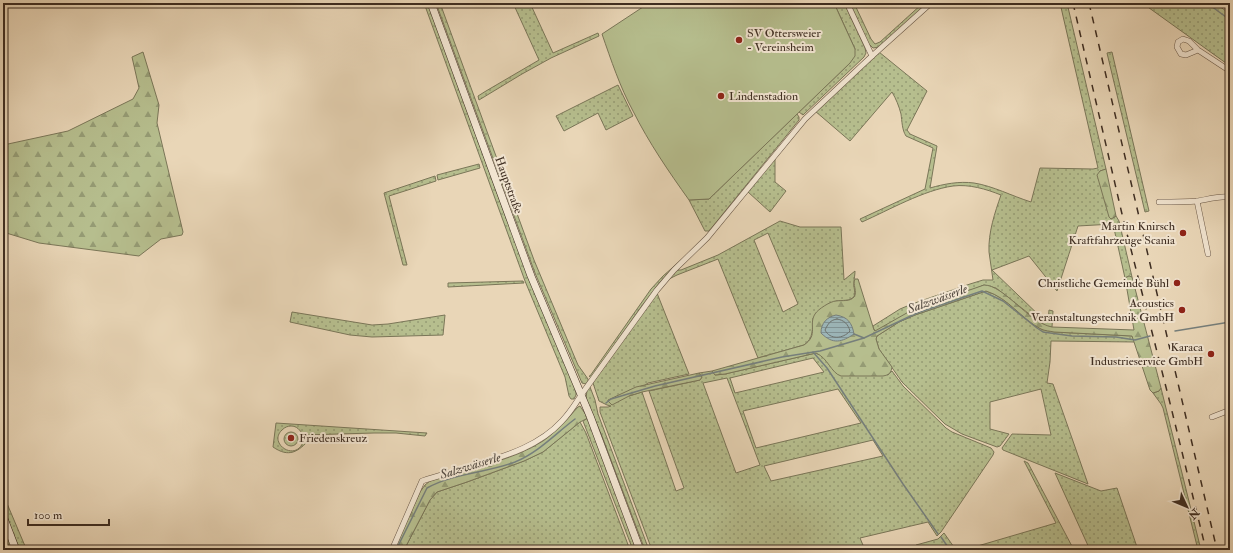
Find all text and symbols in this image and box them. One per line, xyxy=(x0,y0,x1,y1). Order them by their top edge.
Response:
place label: SV Ottersweier - Vereinsheim xyxy=(747,26,821,55)
marker: SV Ottersweier - Vereinsheim xyxy=(734,35,744,45)
place label: Lindenstadion xyxy=(729,89,798,104)
marker: Lindenstadion xyxy=(716,91,726,101)
street label: Hauptstraße xyxy=(491,154,526,216)
place label: Martin Knirsch Kraftfahrzeuge Scania xyxy=(1069,219,1176,248)
marker: Martin Knirsch Kraftfahrzeuge Scania xyxy=(1178,228,1188,238)
place label: Christliche Gemeinde Bühl xyxy=(1038,276,1169,291)
marker: Christliche Gemeinde Bühl xyxy=(1172,278,1182,288)
water label: Salzwässerle xyxy=(904,280,970,318)
place label: Acoustics Veranstaltungstechnik GmbH xyxy=(1031,296,1174,325)
marker: Acoustics Veranstaltungstechnik GmbH xyxy=(1177,305,1187,315)
place label: Karaca Industrieservice GmbH xyxy=(1090,340,1204,369)
marker: Karaca Industrieservice GmbH xyxy=(1206,349,1216,359)
place label: Friedenskreuz xyxy=(299,431,367,446)
marker: Friedenskreuz xyxy=(286,433,296,443)
water label: Salzwässerle xyxy=(437,449,503,483)
north arrow xyxy=(1167,487,1207,527)
scale bar xyxy=(28,501,109,527)
text: N xyxy=(1185,505,1203,522)
text: 100 m xyxy=(34,508,63,523)

